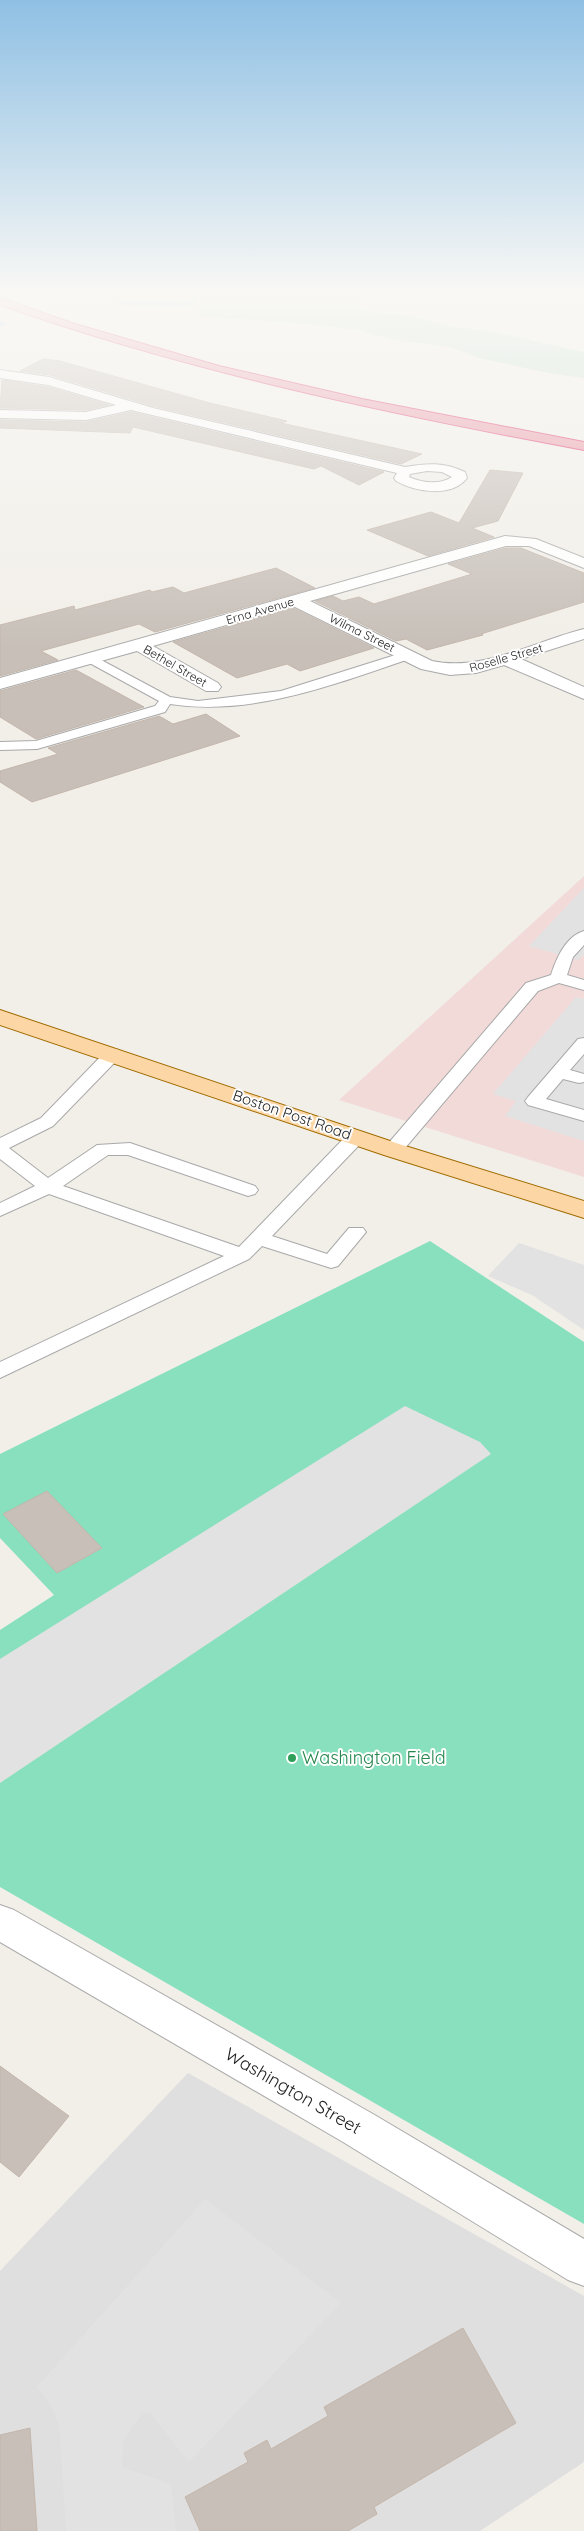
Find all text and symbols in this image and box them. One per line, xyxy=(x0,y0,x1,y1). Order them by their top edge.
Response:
street label: Erna Avenue xyxy=(224,594,296,627)
street label: Wilma Street xyxy=(327,610,398,655)
street label: Roselle Street xyxy=(467,640,544,675)
street label: Bethel Street xyxy=(141,641,210,690)
street label: Boston Post Road xyxy=(230,1085,354,1144)
place label: Washington Field xyxy=(302,1746,446,1769)
marker: Washington Field xyxy=(286,1752,298,1764)
street label: Washington Street xyxy=(221,2042,366,2139)

